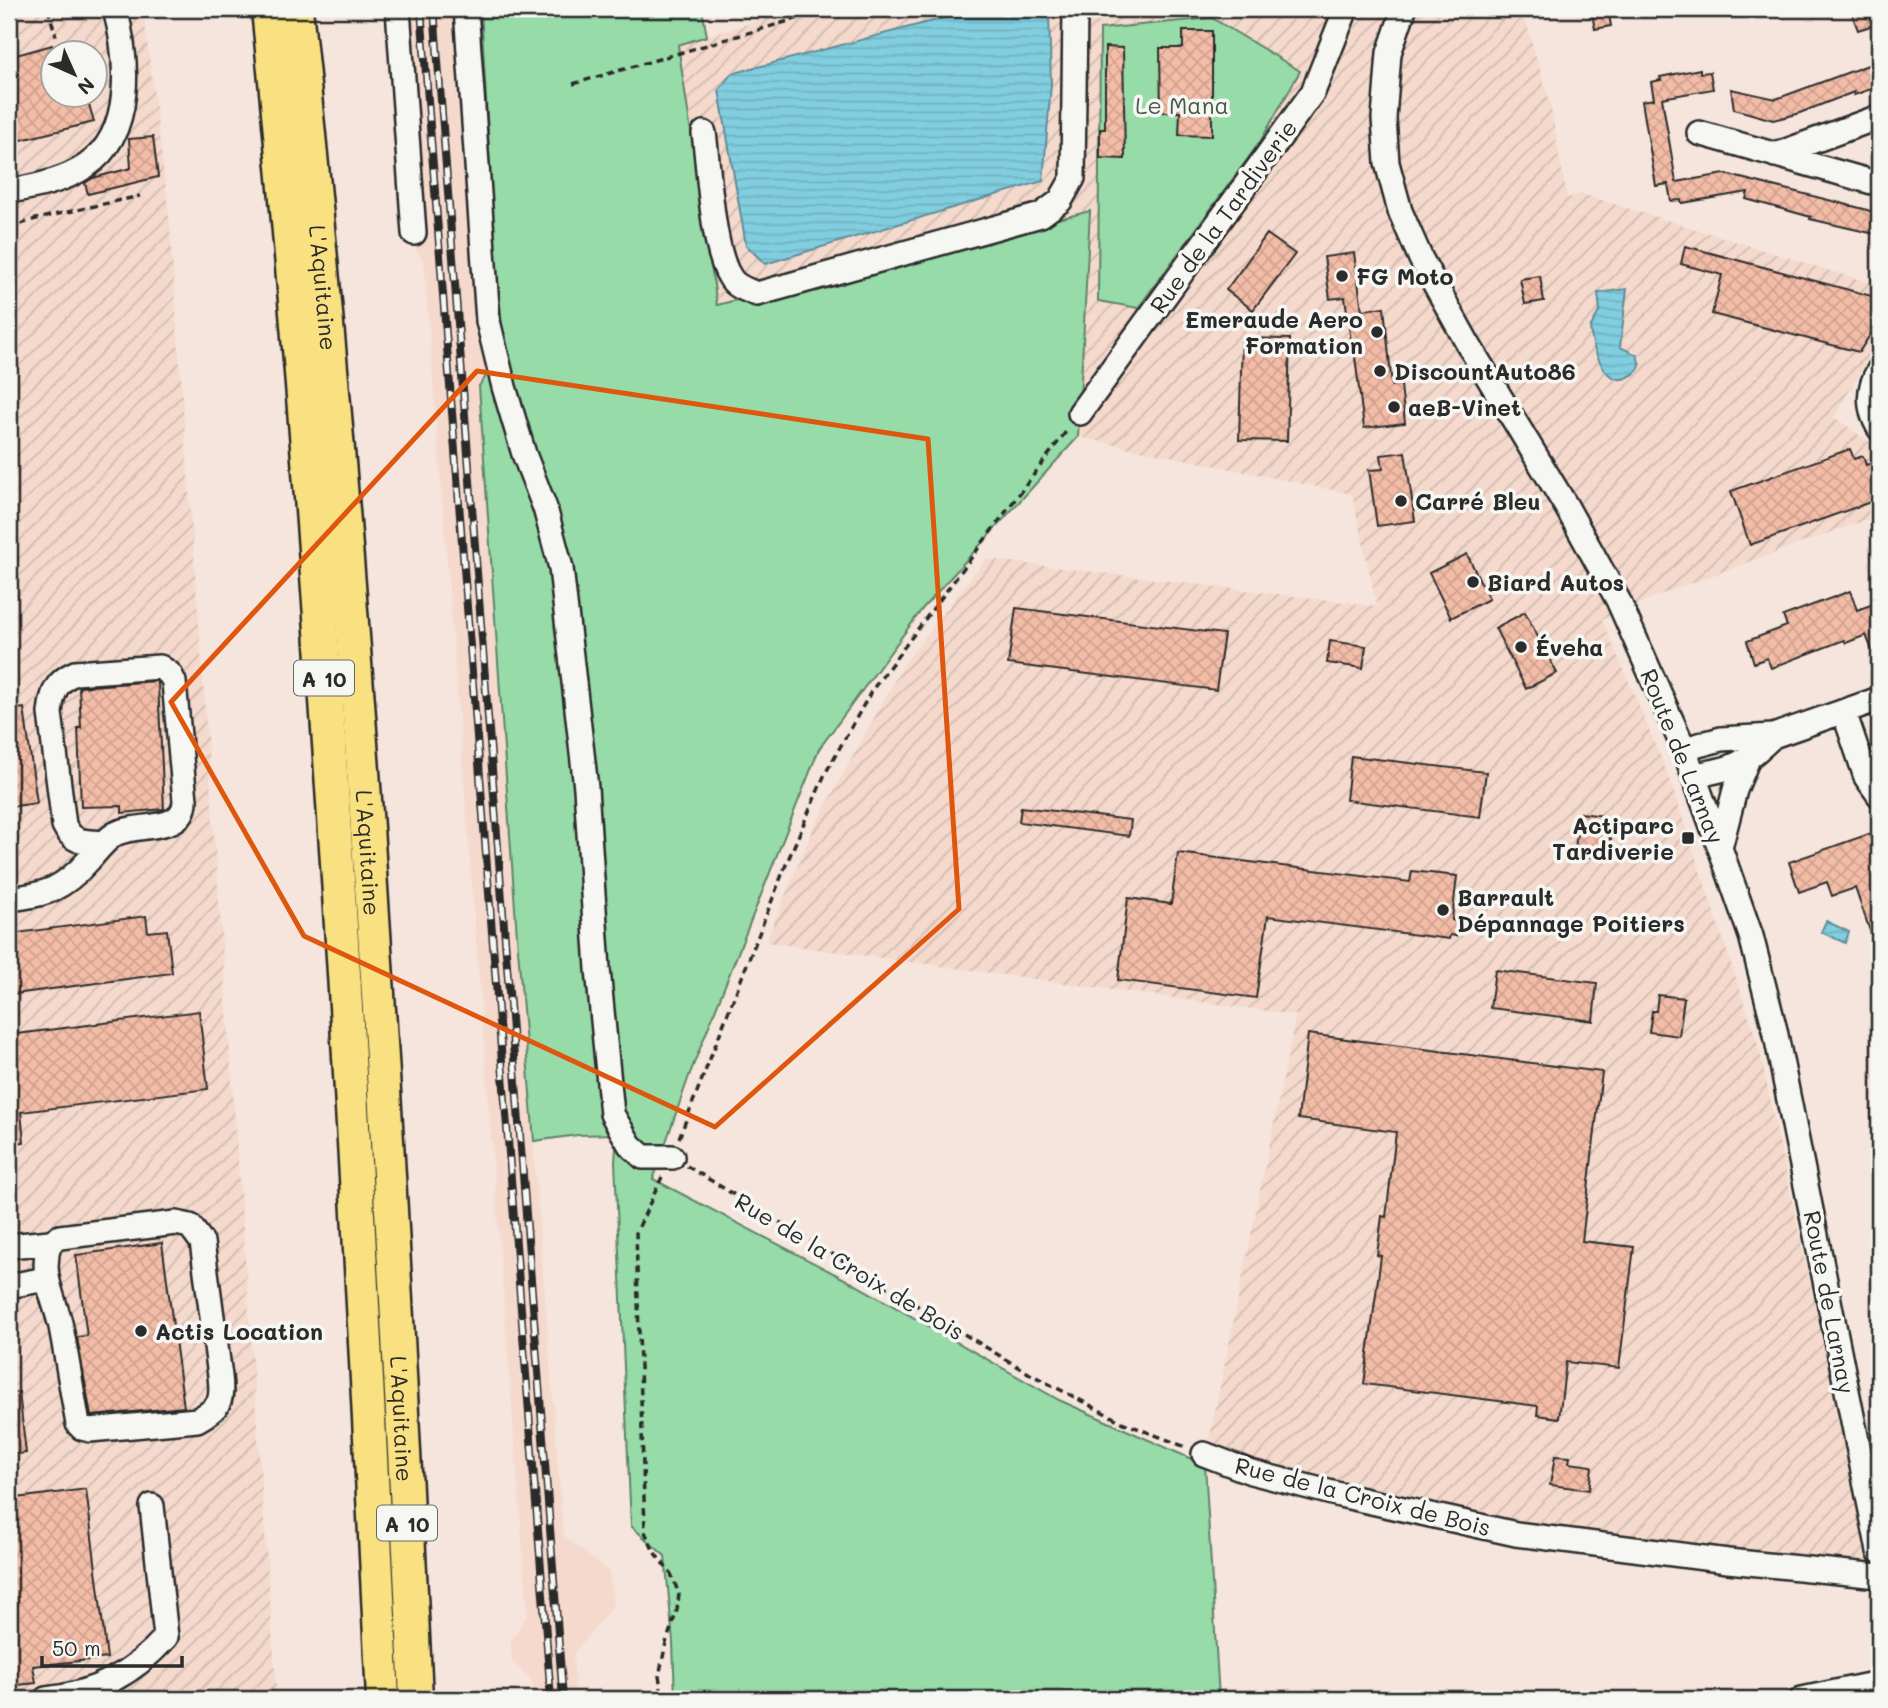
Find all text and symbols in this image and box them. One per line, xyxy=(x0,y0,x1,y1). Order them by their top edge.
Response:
north arrow xyxy=(38,38,108,108)
text: N xyxy=(72,72,100,100)
park label: Le Mana xyxy=(1135,90,1229,120)
street label: Rue de la Tardiverie xyxy=(1143,113,1303,319)
street label: L'Aquitaine xyxy=(303,223,344,352)
place label: FG Moto xyxy=(1356,261,1454,291)
marker: FG Moto xyxy=(1334,268,1350,284)
place label: Emeraude Aero Formation xyxy=(1185,304,1363,360)
marker: Emeraude Aero Formation xyxy=(1369,324,1385,340)
place label: DiscountAuto86 xyxy=(1394,356,1576,386)
marker: DiscountAuto86 xyxy=(1372,363,1388,379)
place label: aeB-Vinet xyxy=(1408,392,1521,422)
marker: aeB-Vinet xyxy=(1386,399,1402,415)
place label: Carré Bleu xyxy=(1415,486,1541,516)
marker: Carré Bleu xyxy=(1393,493,1409,509)
place label: Biard Autos xyxy=(1487,567,1624,597)
marker: Biard Autos xyxy=(1465,574,1481,590)
place label: Éveha xyxy=(1535,632,1603,662)
marker: Éveha xyxy=(1513,639,1529,655)
road number: A 10 xyxy=(294,660,354,696)
street label: Route de Larnay xyxy=(1634,664,1732,848)
street label: L'Aquitaine xyxy=(349,789,388,917)
place label: Actiparc Tardiverie xyxy=(1552,810,1674,866)
marker: Actiparc Tardiverie xyxy=(1680,830,1696,846)
place label: Barrault Dépannage Poitiers xyxy=(1457,882,1685,938)
marker: Barrault Dépannage Poitiers xyxy=(1435,902,1451,918)
street label: Rue de la Croix de Bois xyxy=(730,1186,970,1346)
street label: Route de Larnay xyxy=(1798,1208,1862,1396)
place label: Actis Location xyxy=(155,1316,323,1346)
marker: Actis Location xyxy=(133,1323,149,1339)
street label: L'Aquitaine xyxy=(384,1355,421,1483)
street label: Rue de la Croix de Bois xyxy=(1232,1450,1494,1542)
road number: A 10 xyxy=(377,1506,437,1540)
scale bar xyxy=(42,1624,182,1668)
text: 50 m xyxy=(52,1634,101,1661)

